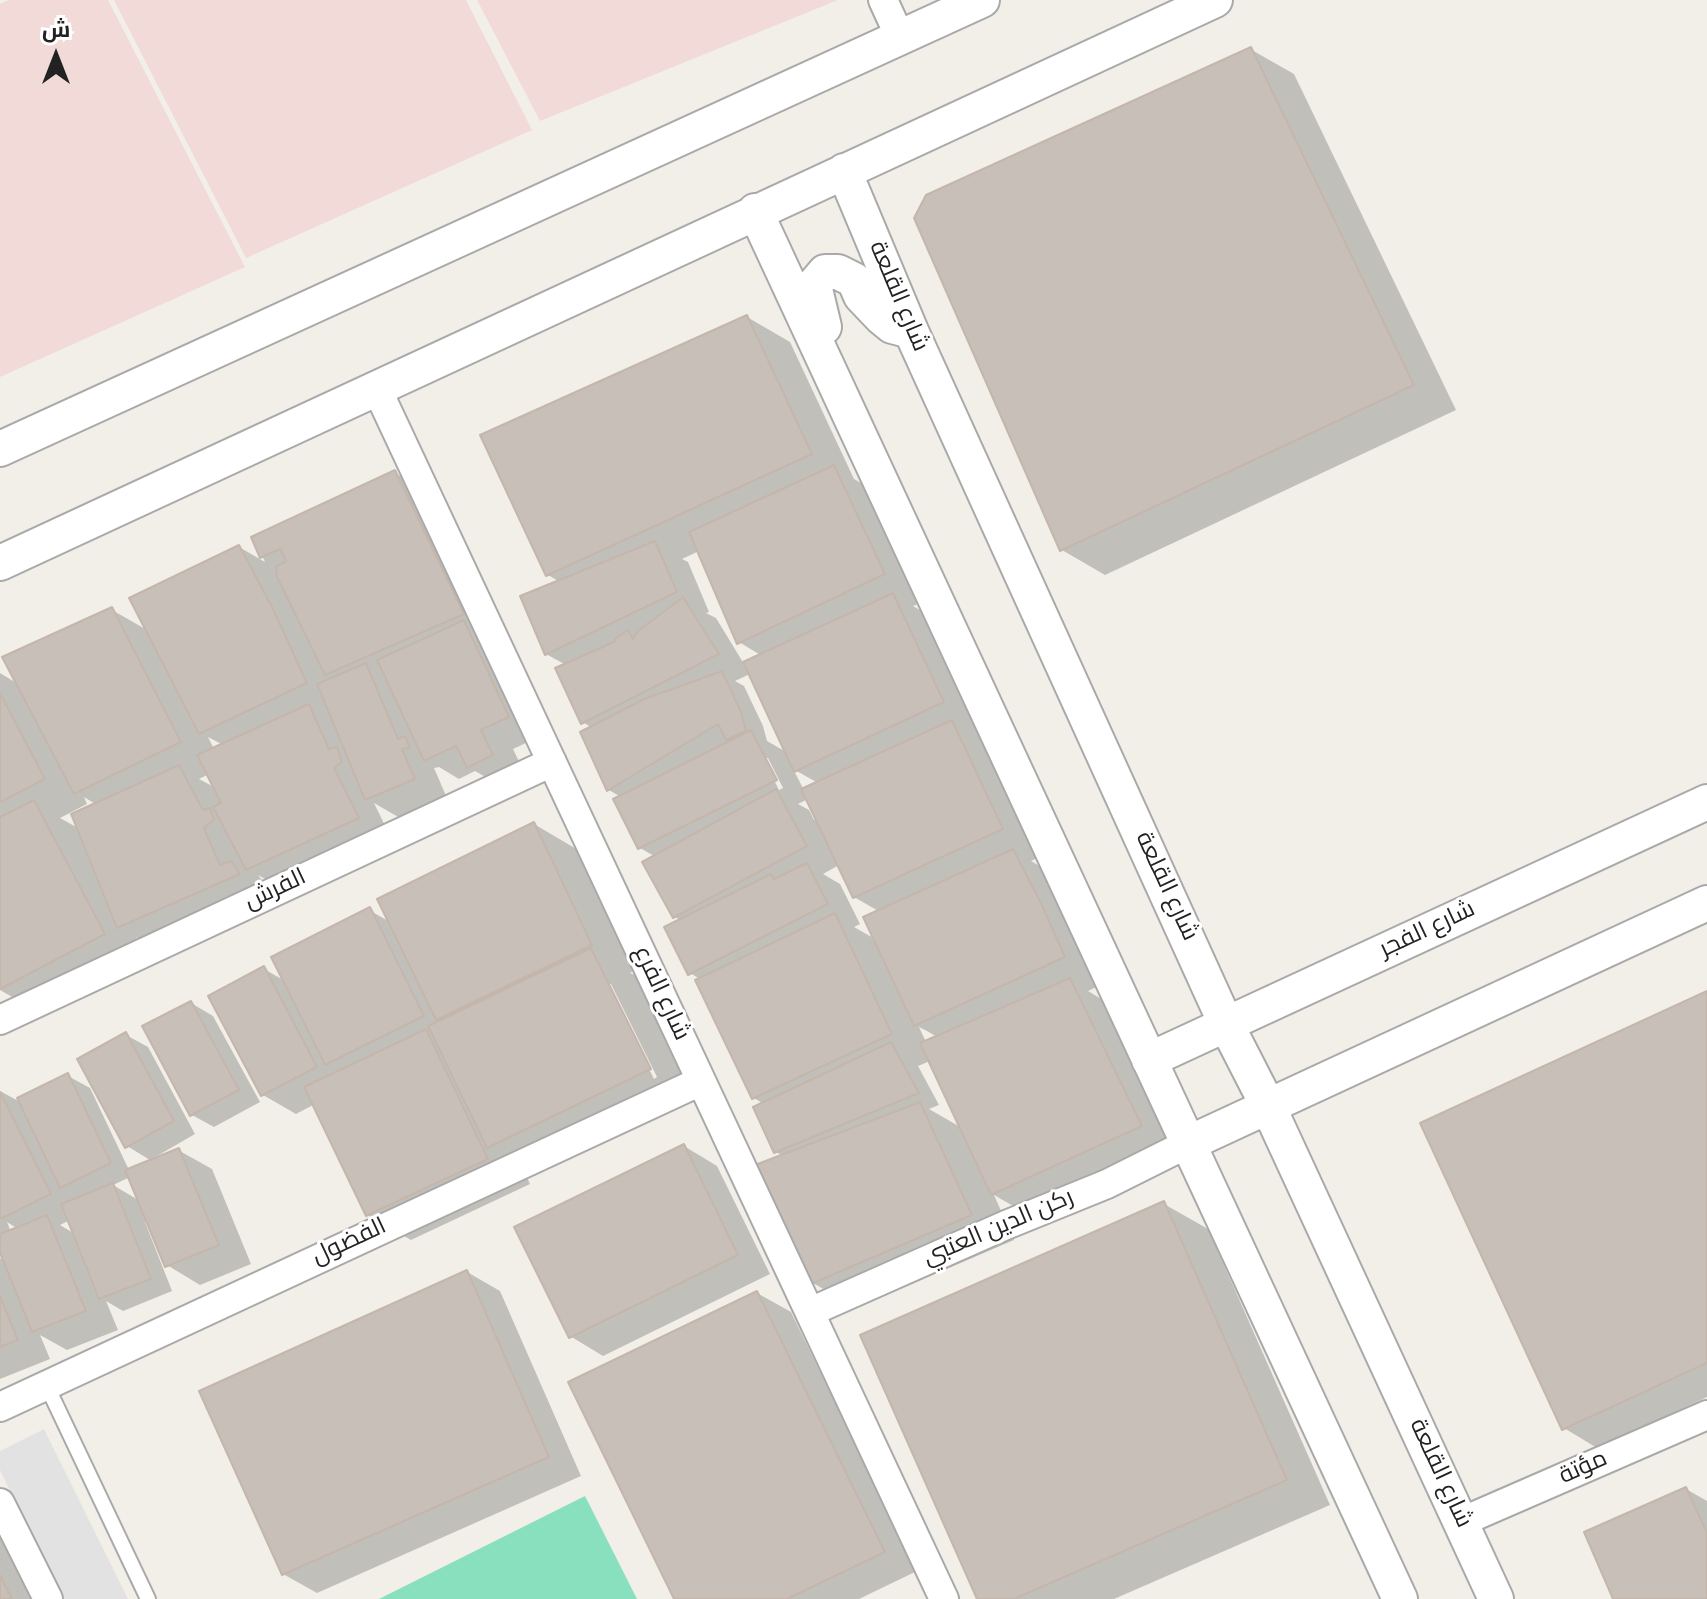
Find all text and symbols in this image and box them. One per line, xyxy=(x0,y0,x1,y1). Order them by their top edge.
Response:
north arrow xyxy=(16,16,96,96)
text: ش xyxy=(42,18,70,45)
street label: شارع القلعة xyxy=(861,238,933,356)
street label: شارع القلعة xyxy=(1127,828,1203,946)
street label: الفرش xyxy=(241,864,311,918)
street label: شارع الفجر xyxy=(1376,896,1480,966)
street label: شارع الفرع xyxy=(626,942,694,1046)
street label: ركن الدين العتبي xyxy=(920,1184,1078,1274)
street label: الفضول xyxy=(308,1213,392,1273)
street label: شارع القلعة xyxy=(1401,1415,1477,1533)
street label: مؤتة xyxy=(1556,1446,1612,1492)

